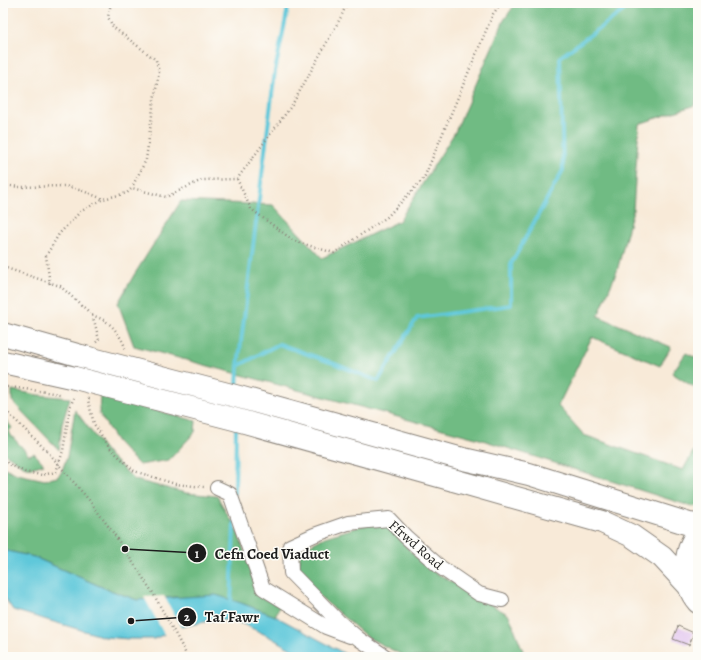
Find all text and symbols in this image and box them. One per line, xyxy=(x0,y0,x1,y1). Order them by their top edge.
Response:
street label: Ffrwd Road xyxy=(385,516,448,574)
callout: Cefn Coed Viaduct xyxy=(187,540,337,567)
text: Cefn Coed Viaduct xyxy=(215,544,329,564)
text: 1 xyxy=(195,546,200,562)
callout: Taf Fawr xyxy=(177,604,267,631)
text: Taf Fawr xyxy=(205,607,259,627)
text: 2 xyxy=(184,609,190,625)

